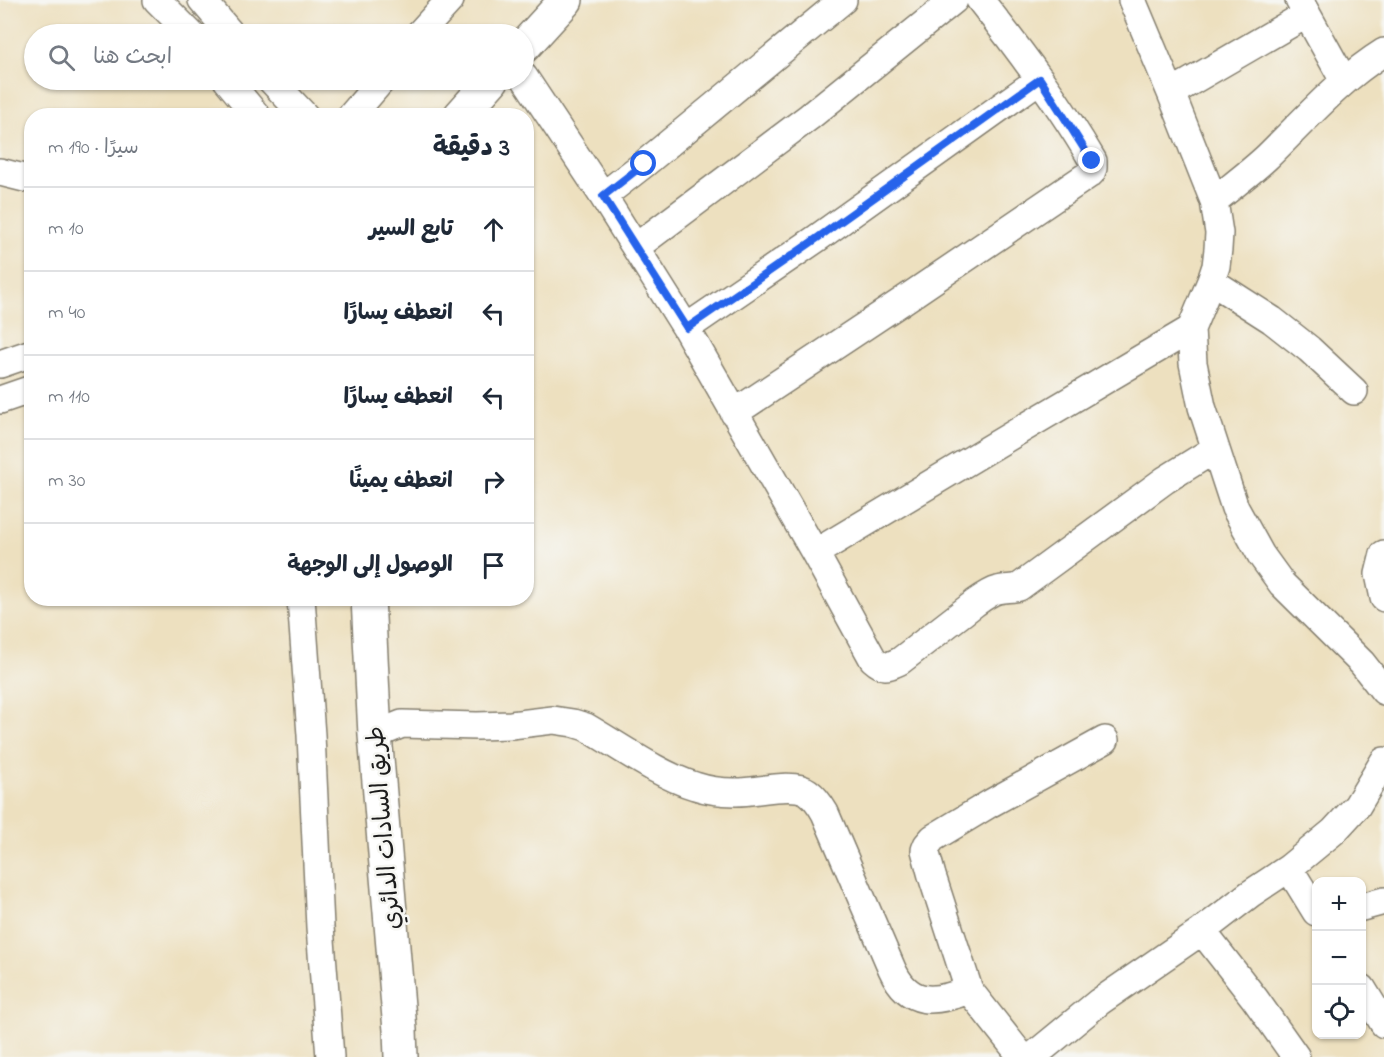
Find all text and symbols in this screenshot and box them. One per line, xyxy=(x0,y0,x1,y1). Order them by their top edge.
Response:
search box xyxy=(24,24,534,90)
icon: search xyxy=(45,41,78,74)
text: ابحث هنا xyxy=(93,42,172,74)
text: 3 دقيقة xyxy=(433,130,510,168)
text: سيرًا · 190 m xyxy=(48,134,139,163)
route end xyxy=(1078,147,1104,173)
route start xyxy=(630,150,656,176)
icon: ahead xyxy=(477,213,510,246)
text: تابع السير xyxy=(369,214,453,246)
text: 10 m xyxy=(48,215,84,244)
icon: left xyxy=(477,297,510,330)
text: انعطف يسارًا xyxy=(344,298,453,330)
text: 40 m xyxy=(48,299,85,328)
icon: left xyxy=(477,381,510,414)
text: انعطف يسارًا xyxy=(344,382,453,414)
text: 110 m xyxy=(48,383,90,412)
icon: right xyxy=(477,465,510,498)
text: انعطف يمينًا xyxy=(349,466,453,498)
text: 30 m xyxy=(48,467,85,496)
icon: arrive xyxy=(477,549,510,582)
text: الوصول إلى الوجهة xyxy=(287,550,453,582)
street label: طريق السادات الدائري xyxy=(359,725,412,931)
map controls xyxy=(1312,877,1366,1039)
button: + xyxy=(1312,877,1366,931)
button: − xyxy=(1312,931,1366,985)
button: locate xyxy=(1312,985,1366,1039)

